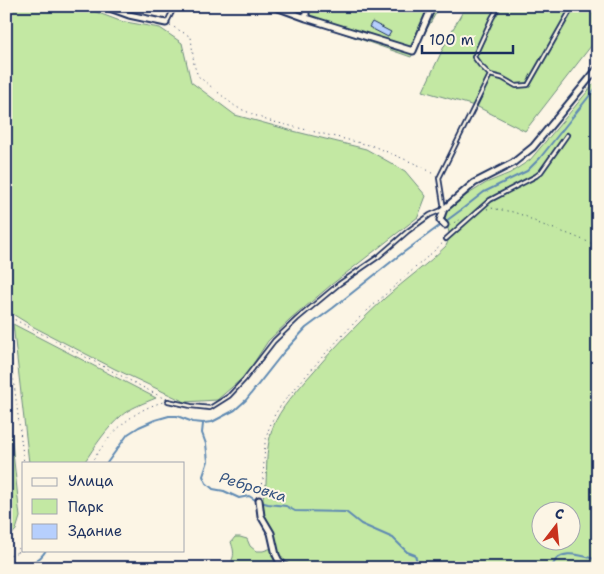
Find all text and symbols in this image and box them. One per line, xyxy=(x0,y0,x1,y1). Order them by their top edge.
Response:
scale bar xyxy=(422,22,513,54)
text: 100 m xyxy=(429,30,474,50)
legend xyxy=(22,462,185,552)
water label: Ребровка xyxy=(217,467,289,507)
text: Улица xyxy=(68,471,114,491)
text: Парк xyxy=(68,497,104,517)
north arrow xyxy=(532,502,582,552)
text: С xyxy=(553,504,566,523)
text: Здание xyxy=(68,521,122,541)

